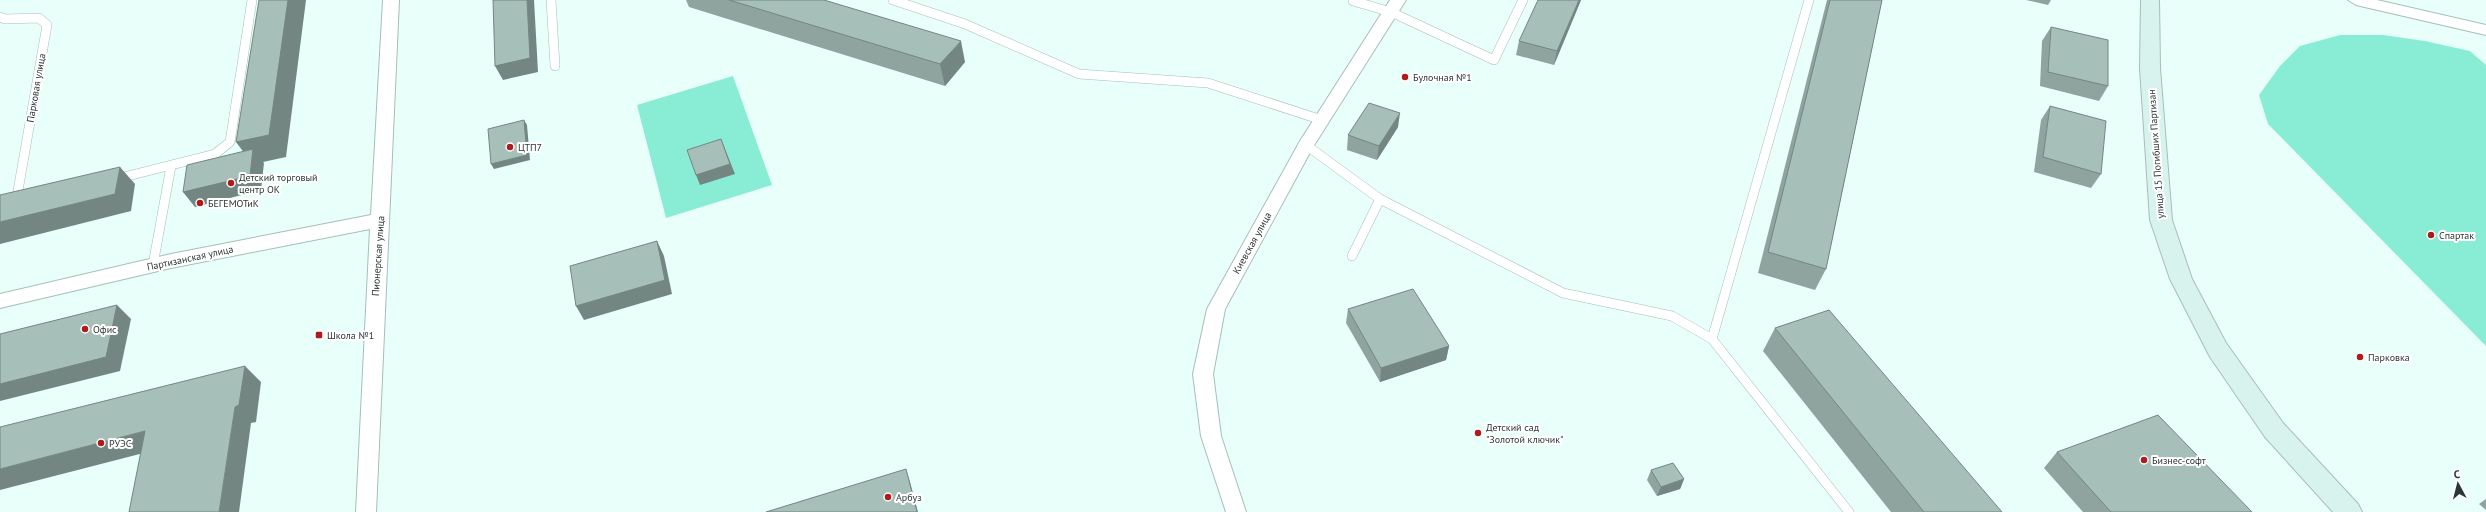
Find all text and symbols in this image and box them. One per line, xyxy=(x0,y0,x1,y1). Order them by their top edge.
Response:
street label: Парковая улица xyxy=(24,52,48,124)
place label: Булочная №1 xyxy=(1413,71,1472,84)
marker: Булочная №1 xyxy=(1400,72,1410,82)
street label: улица 15 Погибших Партизан xyxy=(2145,89,2167,219)
place label: ЦТП7 xyxy=(518,141,542,154)
marker: ЦТП7 xyxy=(505,142,515,152)
place label: Детский торговый центр ОК xyxy=(239,171,318,196)
marker: Детский торговый центр ОК xyxy=(226,178,236,188)
place label: БЕГЕМОТиК xyxy=(208,197,259,210)
marker: БЕГЕМОТиК xyxy=(195,198,205,208)
street label: Киевская улица xyxy=(1230,210,1274,276)
street label: Пионерская улица xyxy=(369,215,387,297)
place label: Спартак xyxy=(2439,229,2474,242)
marker: Спартак xyxy=(2426,230,2436,240)
street label: Партизанская улица xyxy=(146,242,234,274)
place label: Офис xyxy=(93,323,117,336)
marker: Офис xyxy=(80,324,90,334)
place label: Школа №1 xyxy=(327,329,374,342)
marker: Школа №1 xyxy=(314,330,324,340)
place label: Парковка xyxy=(2368,351,2410,364)
marker: Парковка xyxy=(2355,352,2365,362)
place label: Детский сад "Золотой ключик" xyxy=(1486,421,1563,446)
marker: Детский сад "Золотой ключик" xyxy=(1473,428,1483,438)
place label: РУЭС xyxy=(109,437,132,450)
marker: РУЭС xyxy=(96,438,106,448)
place label: Бизнес-софт xyxy=(2152,454,2206,467)
marker: Бизнес-софт xyxy=(2139,455,2149,465)
north arrow xyxy=(2438,464,2478,504)
text: С xyxy=(2453,467,2461,481)
place label: Арбуз xyxy=(896,491,922,504)
marker: Арбуз xyxy=(883,492,893,502)

